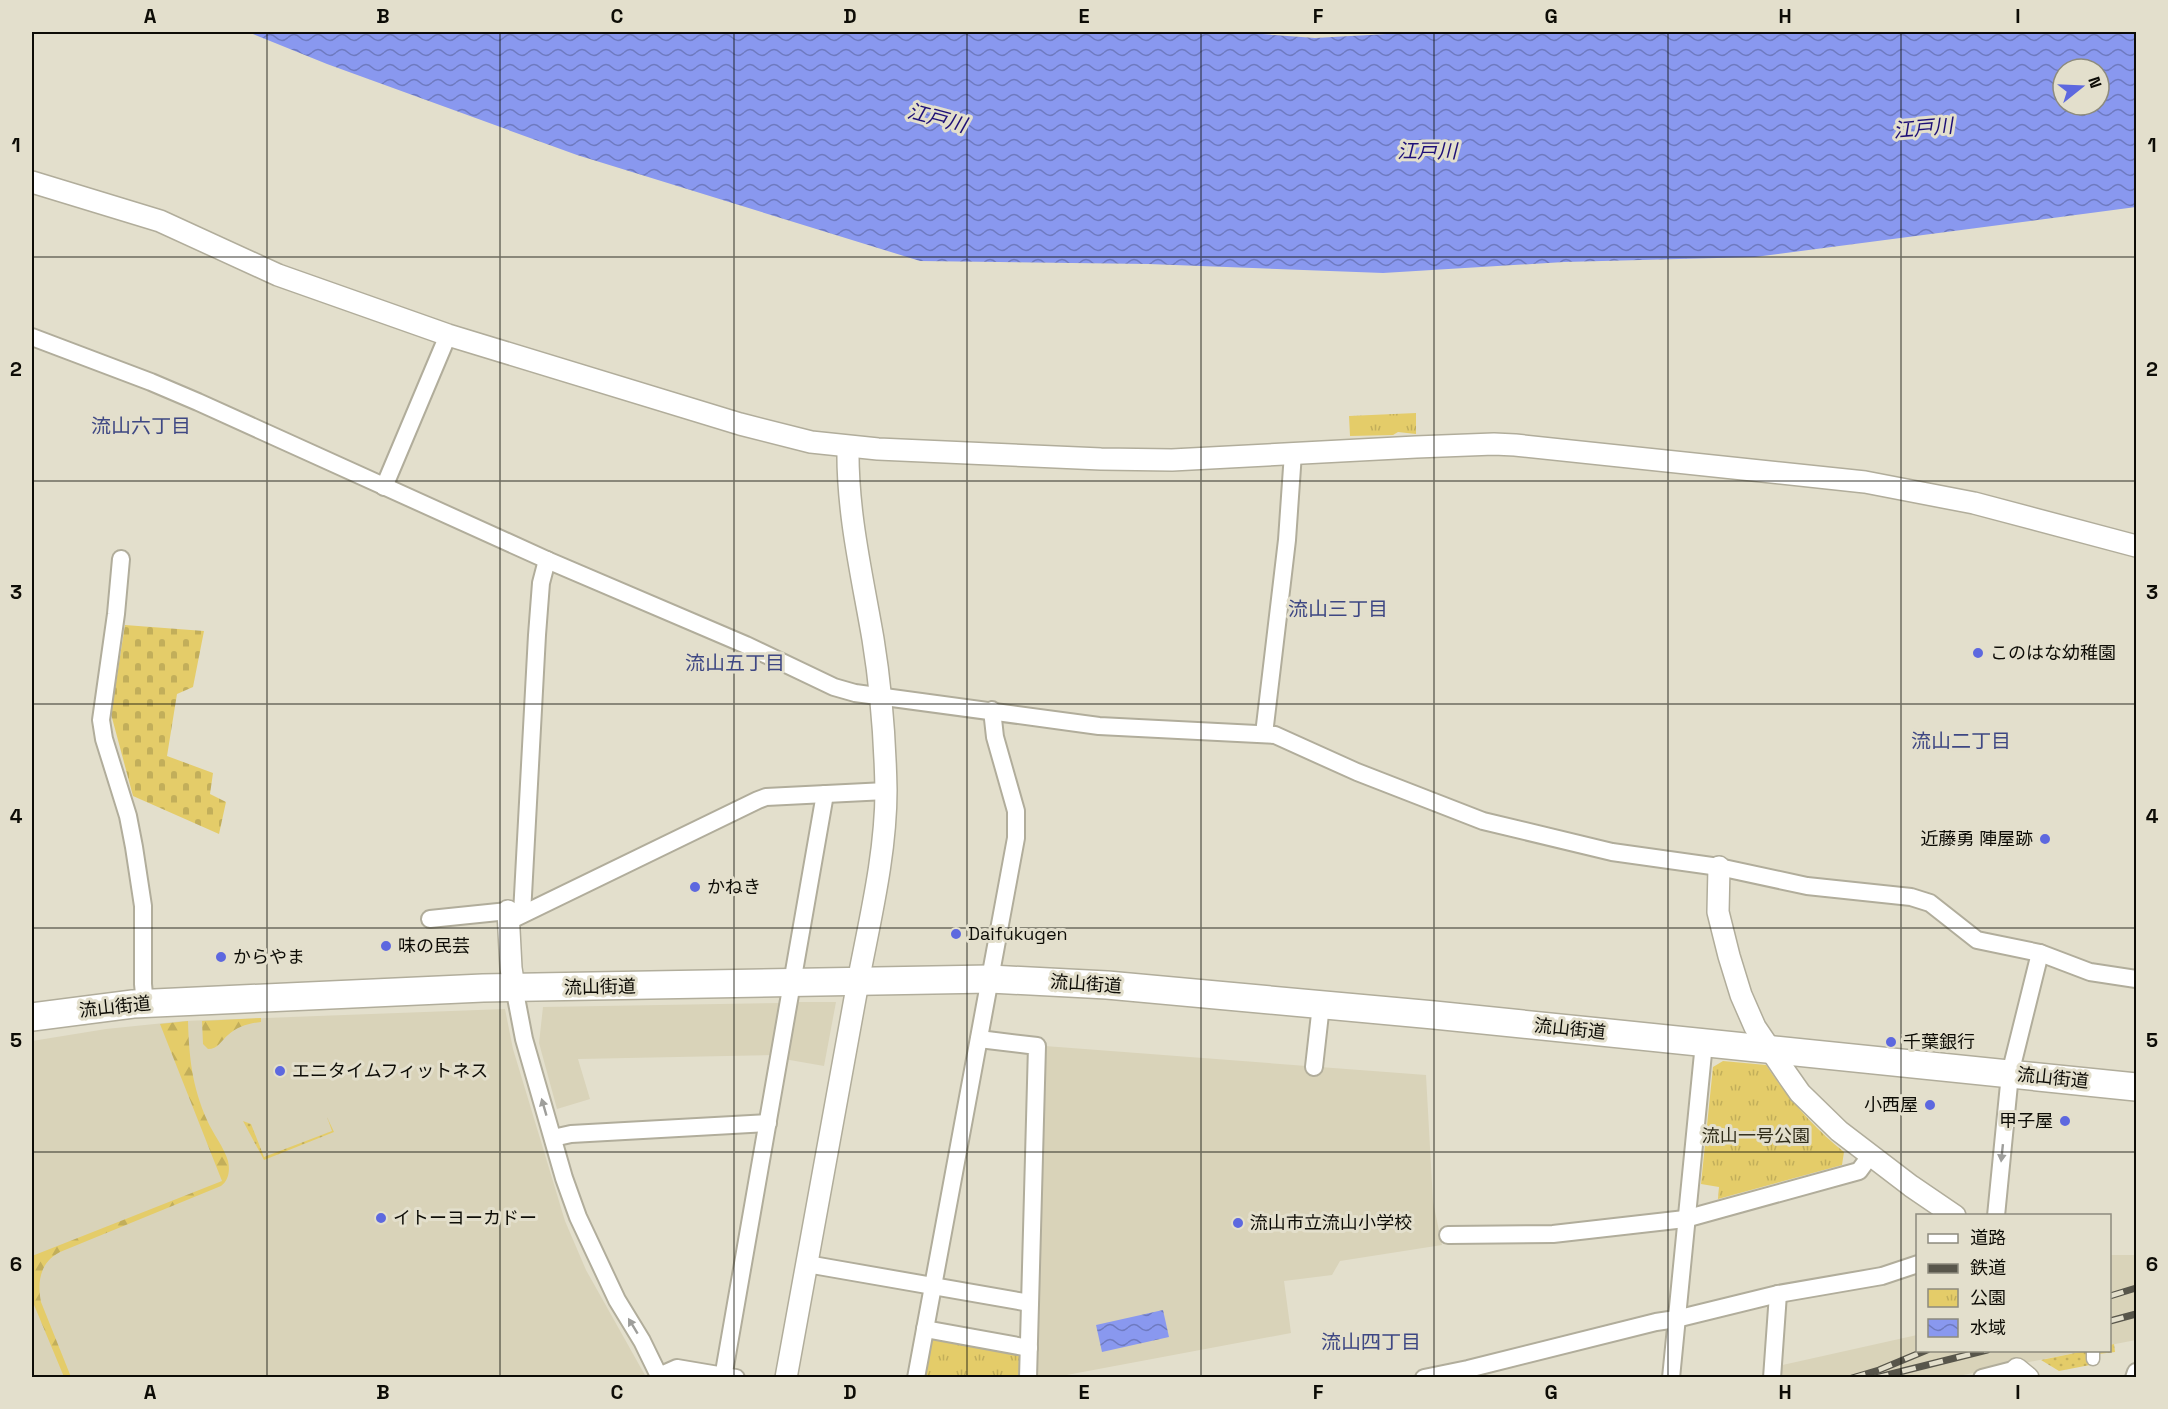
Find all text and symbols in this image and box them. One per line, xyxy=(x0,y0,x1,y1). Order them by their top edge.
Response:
text: A xyxy=(144,3,157,29)
text: B xyxy=(376,3,390,29)
text: C xyxy=(611,3,624,29)
text: D xyxy=(843,3,857,29)
text: E xyxy=(1078,3,1090,29)
text: F xyxy=(1313,3,1324,29)
text: G xyxy=(1544,3,1558,29)
text: H xyxy=(1778,3,1792,29)
text: I xyxy=(2015,3,2021,29)
north arrow xyxy=(2051,57,2111,117)
text: N xyxy=(2083,74,2106,91)
water label: 江戸川 xyxy=(905,98,971,139)
water label: 江戸川 xyxy=(1892,112,1956,144)
text: 1 xyxy=(11,132,21,158)
text: 1 xyxy=(2147,132,2157,158)
water label: 江戸川 xyxy=(1397,138,1459,164)
text: 2 xyxy=(10,356,22,382)
text: 2 xyxy=(2146,356,2158,382)
district label: 流山六丁目 xyxy=(91,413,191,439)
text: 3 xyxy=(10,579,22,605)
text: 3 xyxy=(2146,579,2158,605)
district label: 流山三丁目 xyxy=(1288,596,1388,622)
place label: このはな幼稚園 xyxy=(1990,641,2116,664)
marker: このはな幼稚園 xyxy=(1971,646,1985,660)
district label: 流山五丁目 xyxy=(685,650,785,676)
district label: 流山二丁目 xyxy=(1911,728,2011,754)
text: 4 xyxy=(10,803,23,829)
text: 4 xyxy=(2146,803,2159,829)
place label: 近藤勇 陣屋跡 xyxy=(1920,827,2033,850)
marker: 近藤勇 陣屋跡 xyxy=(2038,832,2052,846)
place label: かねき xyxy=(707,875,761,898)
marker: かねき xyxy=(688,880,702,894)
place label: Daifukugen xyxy=(968,922,1068,945)
marker: Daifukugen xyxy=(949,927,963,941)
place label: 味の民芸 xyxy=(398,934,470,957)
marker: 味の民芸 xyxy=(379,939,393,953)
place label: からやま xyxy=(233,945,305,968)
marker: からやま xyxy=(214,950,228,964)
street label: 流山街道 xyxy=(1049,970,1123,997)
street label: 流山街道 xyxy=(564,974,636,999)
street label: 流山街道 xyxy=(78,991,152,1022)
street label: 流山街道 xyxy=(1533,1013,1607,1044)
text: 5 xyxy=(10,1027,22,1053)
text: 5 xyxy=(2146,1027,2158,1053)
place label: 千葉銀行 xyxy=(1903,1030,1975,1053)
marker: 千葉銀行 xyxy=(1884,1035,1898,1049)
place label: エニタイムフィットネス xyxy=(292,1059,488,1082)
street label: 流山街道 xyxy=(2016,1062,2090,1093)
marker: エニタイムフィットネス xyxy=(273,1064,287,1078)
place label: 小西屋 xyxy=(1864,1093,1918,1116)
one-way arrow xyxy=(539,1098,548,1116)
marker: 小西屋 xyxy=(1923,1098,1937,1112)
place label: 甲子屋 xyxy=(1999,1109,2053,1132)
marker: 甲子屋 xyxy=(2058,1114,2072,1128)
park label: 流山一号公園 xyxy=(1702,1124,1810,1147)
one-way arrow xyxy=(1997,1143,2007,1162)
place label: イトーヨーカドー xyxy=(393,1206,537,1229)
marker: イトーヨーカドー xyxy=(374,1211,388,1225)
place label: 流山市立流山小学校 xyxy=(1250,1211,1412,1234)
legend xyxy=(1916,1214,2111,1352)
marker: 流山市立流山小学校 xyxy=(1231,1216,1245,1230)
text: 道路 xyxy=(1970,1226,2006,1249)
text: 6 xyxy=(10,1251,22,1277)
text: 6 xyxy=(2146,1251,2158,1277)
text: 鉄道 xyxy=(1970,1256,2006,1279)
text: 公園 xyxy=(1970,1286,2006,1309)
text: 水域 xyxy=(1970,1316,2006,1339)
one-way arrow xyxy=(627,1318,638,1334)
district label: 流山四丁目 xyxy=(1321,1329,1421,1355)
text: A xyxy=(144,1379,157,1405)
text: B xyxy=(376,1379,390,1405)
text: C xyxy=(611,1379,624,1405)
text: D xyxy=(843,1379,857,1405)
text: E xyxy=(1078,1379,1090,1405)
text: F xyxy=(1313,1379,1324,1405)
text: G xyxy=(1544,1379,1558,1405)
text: H xyxy=(1778,1379,1792,1405)
text: I xyxy=(2015,1379,2021,1405)

